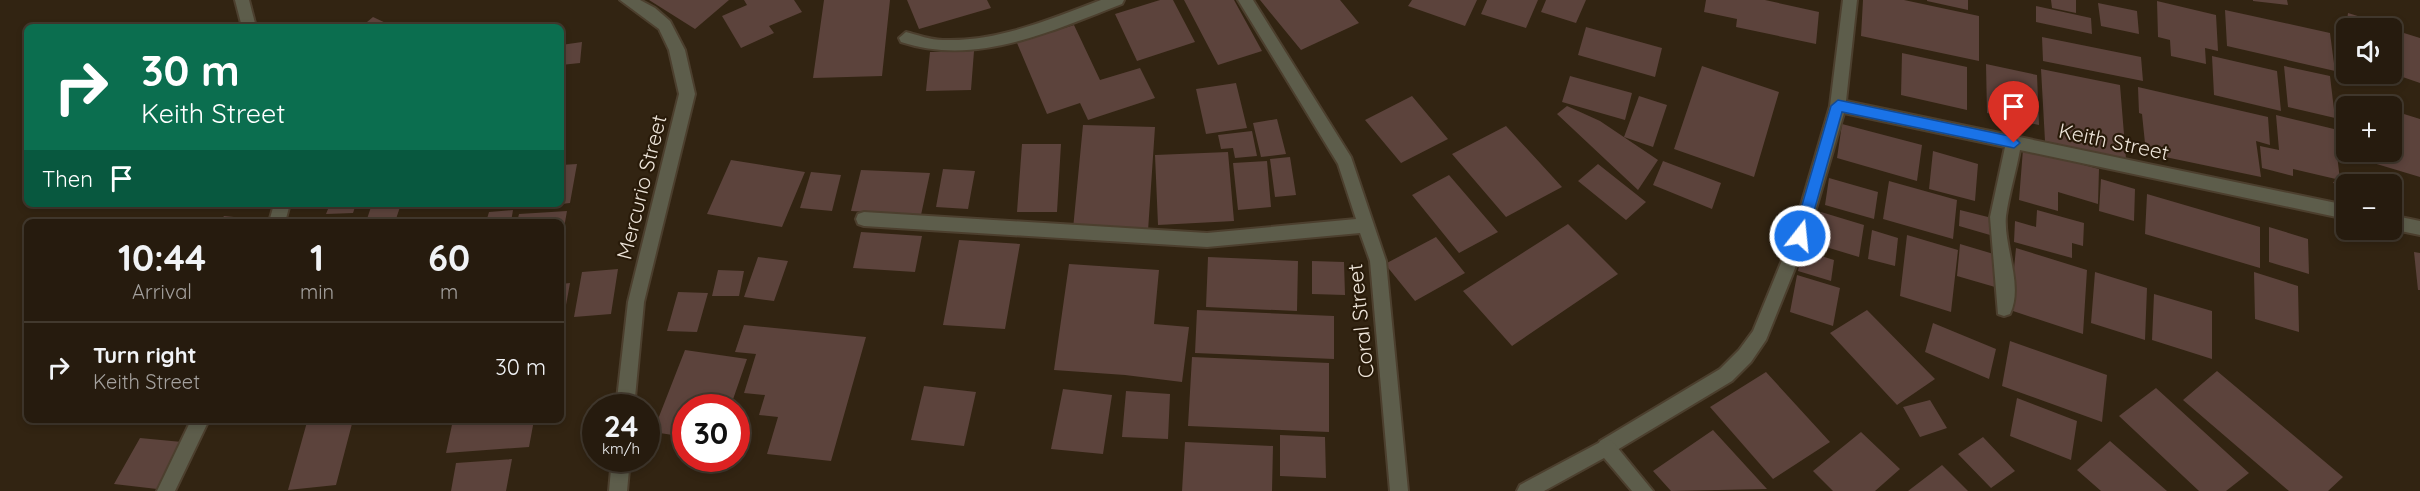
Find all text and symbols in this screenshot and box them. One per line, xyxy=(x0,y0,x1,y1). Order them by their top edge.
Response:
map controls xyxy=(2336,18,2402,240)
button: sound xyxy=(2336,18,2402,84)
text: 30 m xyxy=(141,44,240,97)
icon: right xyxy=(42,48,120,126)
pin xyxy=(1988,81,2039,143)
icon: arrive xyxy=(1997,90,2030,123)
text: Keith Street xyxy=(141,96,285,130)
button: + xyxy=(2336,96,2402,162)
street label: Mercurio Street xyxy=(610,112,672,262)
street label: Keith Street xyxy=(2056,117,2172,165)
icon: arrive xyxy=(105,162,138,195)
text: Then xyxy=(42,165,93,193)
button: − xyxy=(2336,174,2402,240)
position arrow xyxy=(1768,204,1832,268)
text: 10:44 xyxy=(118,235,206,280)
text: 1 xyxy=(310,235,324,280)
text: 60 xyxy=(428,235,470,280)
street label: Coral Street xyxy=(1341,262,1379,380)
text: Arrival xyxy=(132,279,192,304)
text: min xyxy=(300,279,334,304)
text: m xyxy=(440,279,458,304)
text: Turn right xyxy=(93,341,197,369)
icon: right xyxy=(42,351,75,384)
text: 30 m xyxy=(495,353,546,381)
text: Keith Street xyxy=(93,369,200,394)
speed limit sign: 30 xyxy=(672,394,750,472)
text: 24 xyxy=(604,407,638,445)
text: km/h xyxy=(602,439,640,458)

